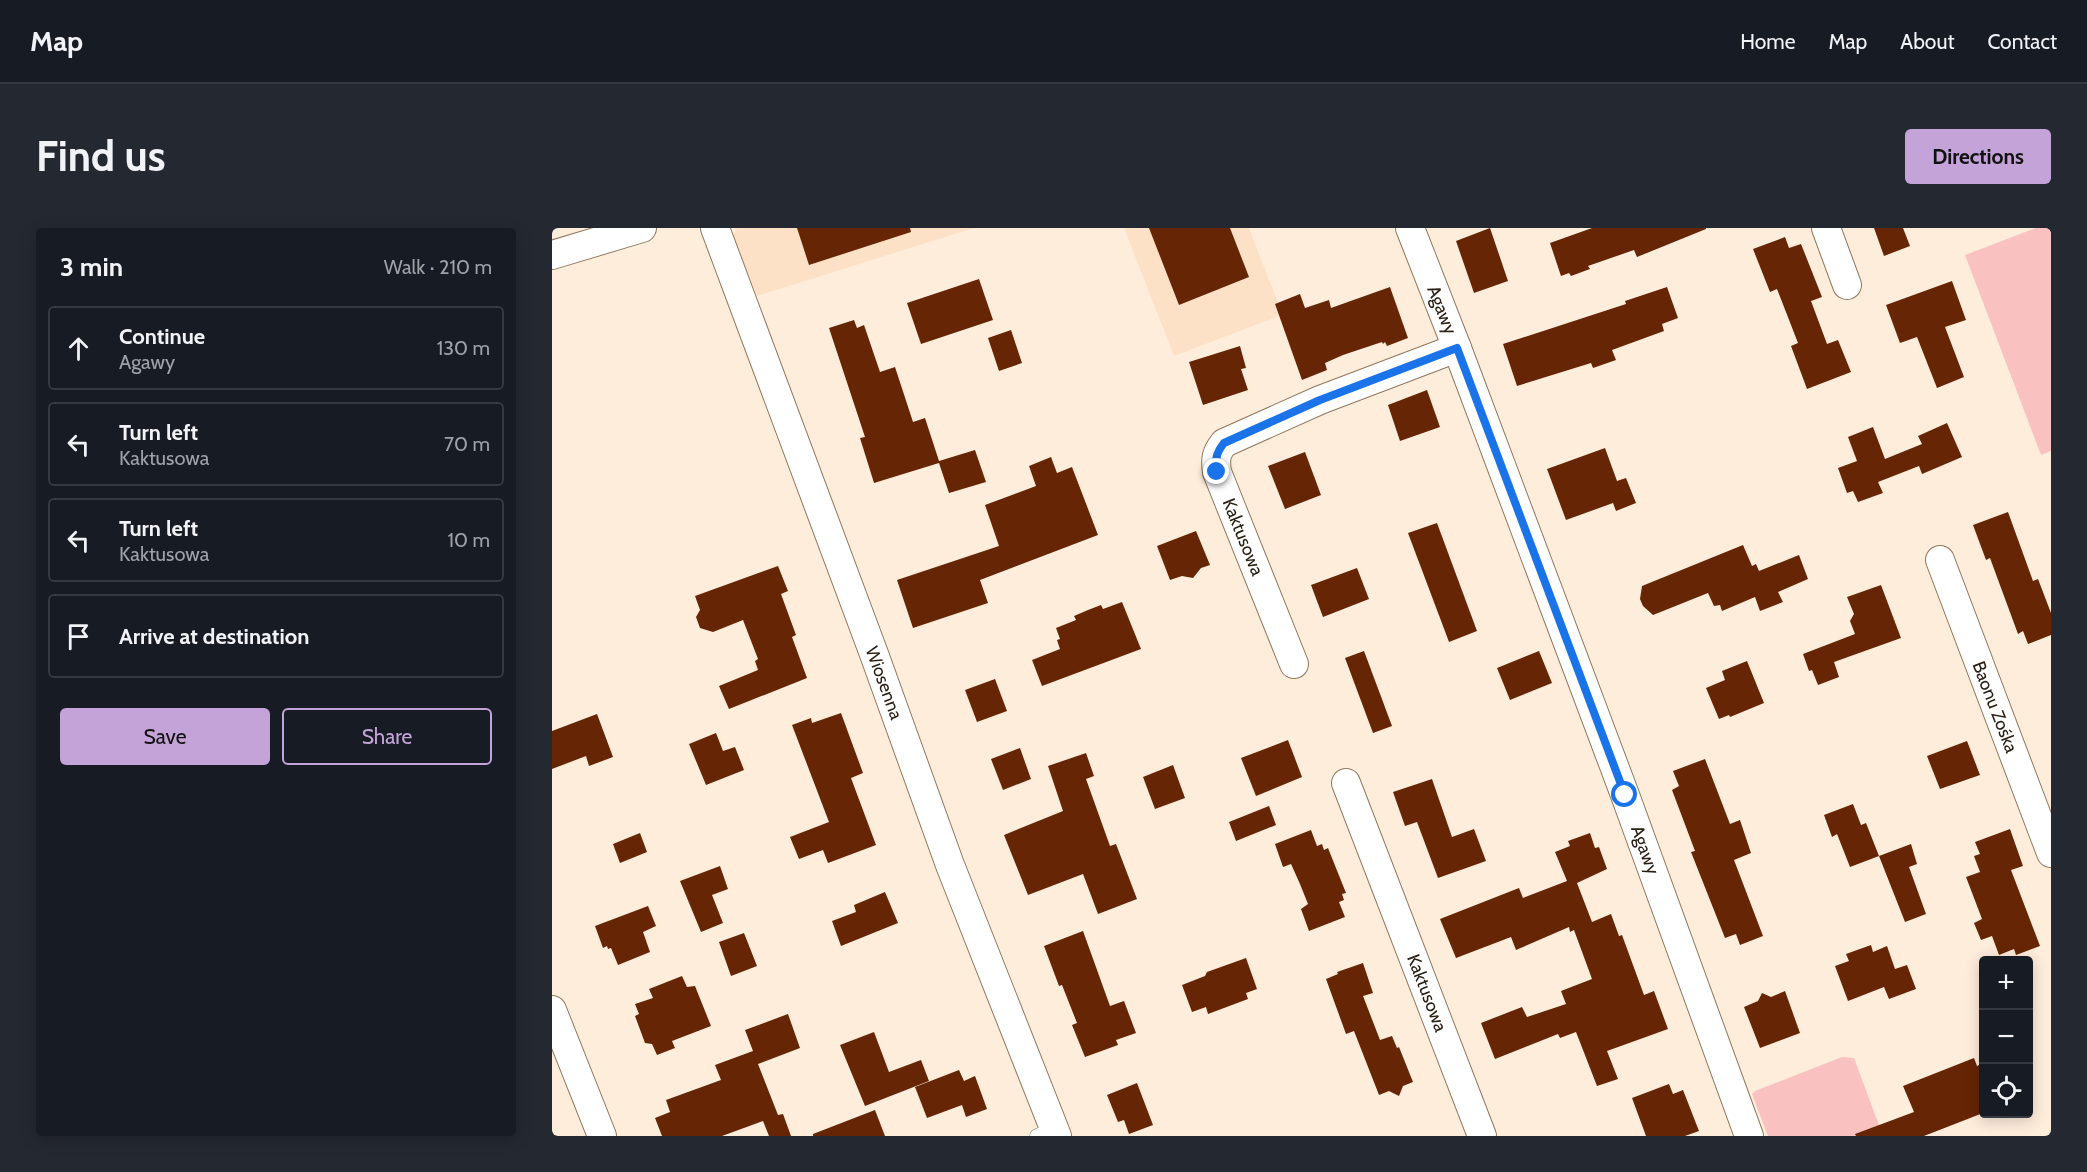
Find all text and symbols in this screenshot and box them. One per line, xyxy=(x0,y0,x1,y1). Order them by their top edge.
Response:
text: Map xyxy=(30,24,83,58)
text: Home xyxy=(1740,29,1796,54)
text: Map xyxy=(1829,29,1867,54)
text: About xyxy=(1900,29,1954,54)
text: Contact xyxy=(1987,29,2057,54)
button: Directions xyxy=(1905,129,2051,184)
text: Find us xyxy=(36,130,165,182)
text: 3 min xyxy=(60,251,123,283)
text: Walk · 210 m xyxy=(384,255,492,279)
street label: Agawy xyxy=(1422,282,1462,338)
text: Continue xyxy=(119,323,205,350)
icon: ahead xyxy=(62,332,95,365)
text: 130 m xyxy=(437,336,490,360)
text: Agawy xyxy=(119,350,175,374)
text: Turn left xyxy=(119,419,198,446)
icon: left xyxy=(62,428,95,461)
text: 70 m xyxy=(444,432,490,456)
text: Kaktusowa xyxy=(119,446,209,470)
route end xyxy=(1203,458,1229,484)
street label: Kaktusowa xyxy=(1218,495,1269,579)
text: Turn left xyxy=(119,515,198,542)
icon: left xyxy=(62,524,95,557)
text: 10 m xyxy=(447,528,490,552)
text: Kaktusowa xyxy=(119,542,209,566)
icon: arrive xyxy=(62,620,95,653)
text: Arrive at destination xyxy=(119,623,309,650)
street label: Wiosenna xyxy=(861,643,907,723)
street label: Baonu Zośka xyxy=(1967,658,2023,756)
button: Save xyxy=(60,708,270,765)
button: Share xyxy=(282,708,492,765)
route start xyxy=(1611,781,1637,807)
street label: Agawy xyxy=(1626,823,1664,877)
street label: Kaktusowa xyxy=(1402,951,1452,1035)
map controls xyxy=(1979,956,2033,1118)
button: + xyxy=(1979,956,2033,1010)
button: − xyxy=(1979,1010,2033,1064)
button: locate xyxy=(1979,1064,2033,1118)

